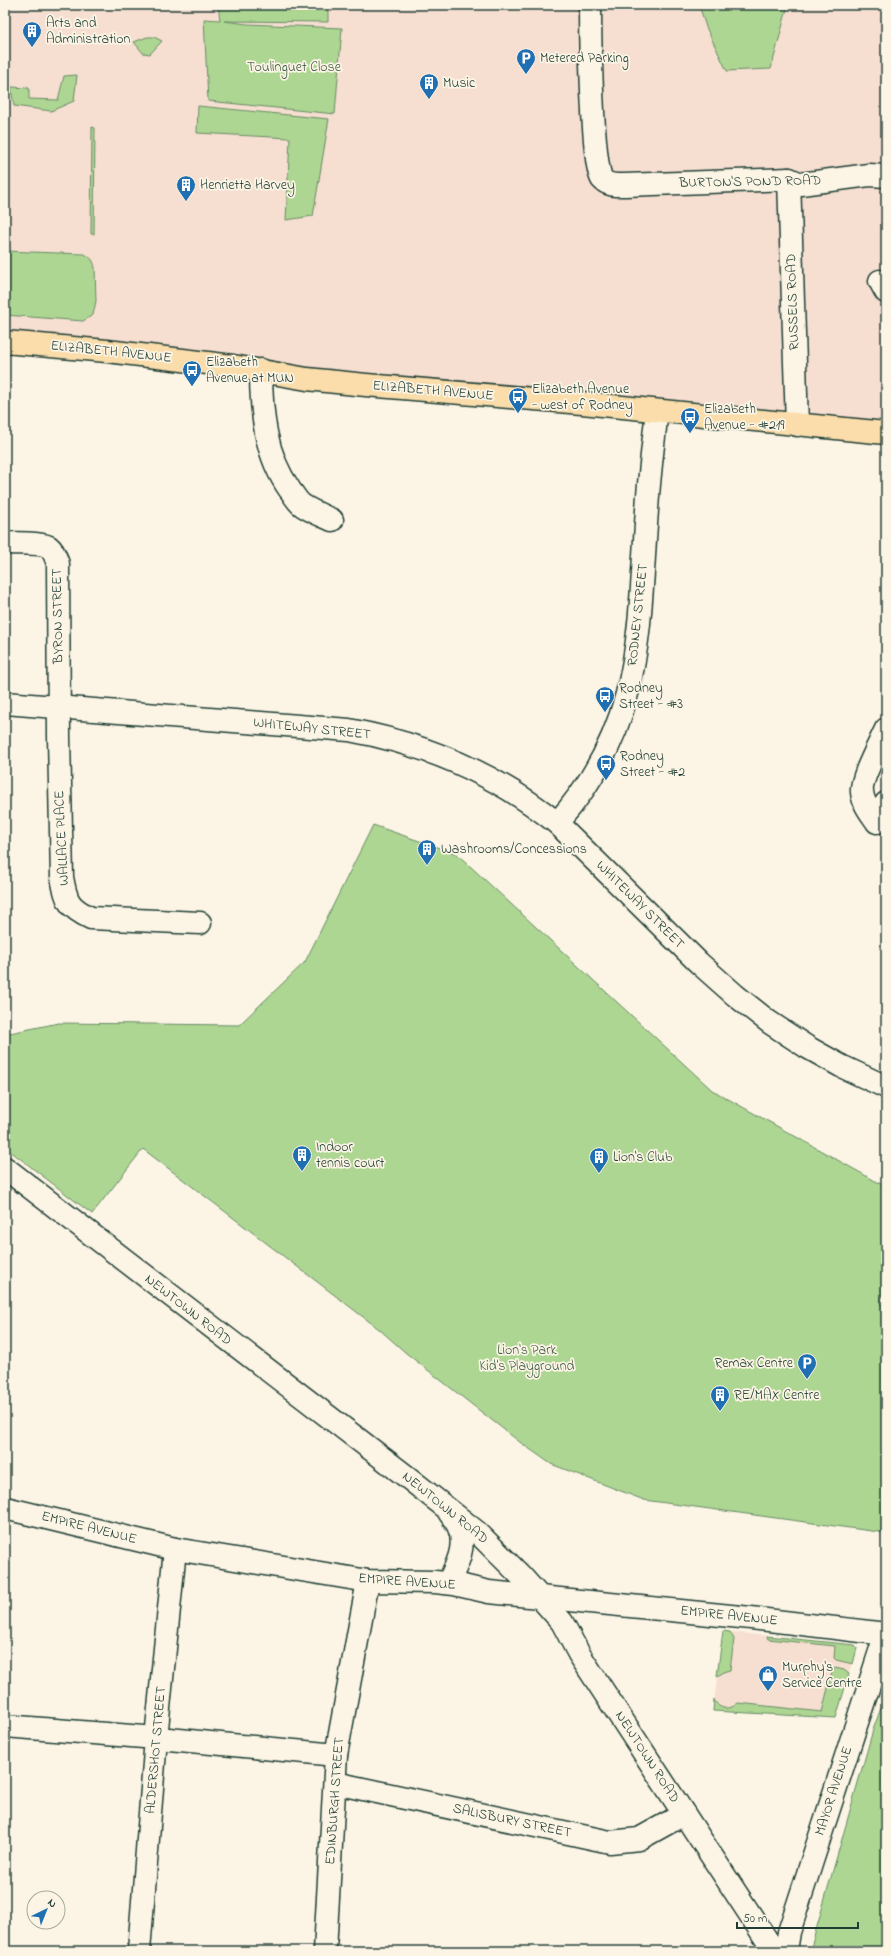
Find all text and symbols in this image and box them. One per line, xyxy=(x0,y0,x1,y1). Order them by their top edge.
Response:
place label: Arts and Administration xyxy=(46,13,131,50)
building icon: Arts and Administration xyxy=(21,20,43,48)
parking icon: Metered Parking xyxy=(515,47,537,75)
place label: Metered Parking xyxy=(540,48,629,70)
park label: Toulinguet Close xyxy=(247,57,342,79)
building icon: Music xyxy=(418,72,440,100)
place label: Music xyxy=(443,73,476,94)
street label: BURTON'S POND ROAD xyxy=(678,170,821,194)
building icon: Henrietta Harvey xyxy=(175,174,197,202)
place label: Henrietta Harvey xyxy=(200,175,295,197)
street label: RUSSELS ROAD xyxy=(781,253,805,351)
street label: ELIZABETH AVENUE xyxy=(49,335,173,369)
place label: Elizabeth Avenue at MUN xyxy=(206,352,294,389)
bus stop icon: Elizabeth Avenue at MUN xyxy=(181,359,203,387)
street label: ELIZABETH AVENUE xyxy=(372,375,494,407)
place label: Elizabeth Avenue - west of Rodney xyxy=(532,379,633,417)
bus stop icon: Elizabeth Avenue - west of Rodney xyxy=(507,386,529,414)
place label: Elizabeth Avenue - #219 xyxy=(704,399,785,436)
bus stop icon: Elizabeth Avenue - #219 xyxy=(679,406,701,434)
street label: RODNEY STREET xyxy=(622,563,654,667)
street label: BYRON STREET xyxy=(47,568,69,665)
place label: Rodney Street - #3 xyxy=(619,678,683,715)
bus stop icon: Rodney Street - #3 xyxy=(594,685,616,713)
street label: WHITEWAY STREET xyxy=(252,712,372,746)
place label: Rodney Street - #2 xyxy=(620,746,685,783)
bus stop icon: Rodney Street - #2 xyxy=(595,753,617,781)
street label: WALLACE PLACE xyxy=(49,790,75,886)
building icon: Washrooms/Concessions xyxy=(416,838,438,866)
place label: Washrooms/Concessions xyxy=(441,839,587,860)
street label: WHITEWAY STREET xyxy=(591,856,689,954)
place label: Indoor tennis court xyxy=(316,1137,385,1174)
building icon: Indoor tennis court xyxy=(291,1144,313,1172)
building icon: Lion's Club xyxy=(588,1146,610,1174)
place label: Lion's Club xyxy=(613,1147,673,1168)
street label: NEWTOWN ROAD xyxy=(140,1269,236,1351)
park label: Lion's Park Kid's Playground xyxy=(480,1340,575,1378)
parking icon: Remax Centre xyxy=(796,1352,818,1380)
place label: Remax Centre xyxy=(715,1353,794,1374)
building icon: RE/MAX Centre xyxy=(709,1384,731,1412)
place label: RE/MAX Centre xyxy=(734,1385,820,1406)
street label: NEWTOWN ROAD xyxy=(397,1467,493,1549)
street label: EMPIRE AVENUE xyxy=(39,1506,139,1550)
street label: EMPIRE AVENUE xyxy=(358,1568,456,1596)
street label: EMPIRE AVENUE xyxy=(679,1600,779,1632)
place label: Murphy's Service Centre xyxy=(782,1657,862,1694)
shop icon: Murphy's Service Centre xyxy=(757,1664,779,1692)
street label: ALDERSHOT STREET xyxy=(140,1685,172,1815)
street label: NEWTOWN ROAD xyxy=(609,1707,685,1807)
street label: EDINBURGH STREET xyxy=(320,1737,350,1865)
street label: MAYOR AVENUE xyxy=(810,1744,858,1838)
street label: SALISBURY STREET xyxy=(451,1798,573,1844)
north arrow xyxy=(26,1890,66,1930)
text: N xyxy=(44,1895,60,1912)
scale bar xyxy=(737,1904,858,1930)
text: 50 m xyxy=(743,1910,767,1928)

